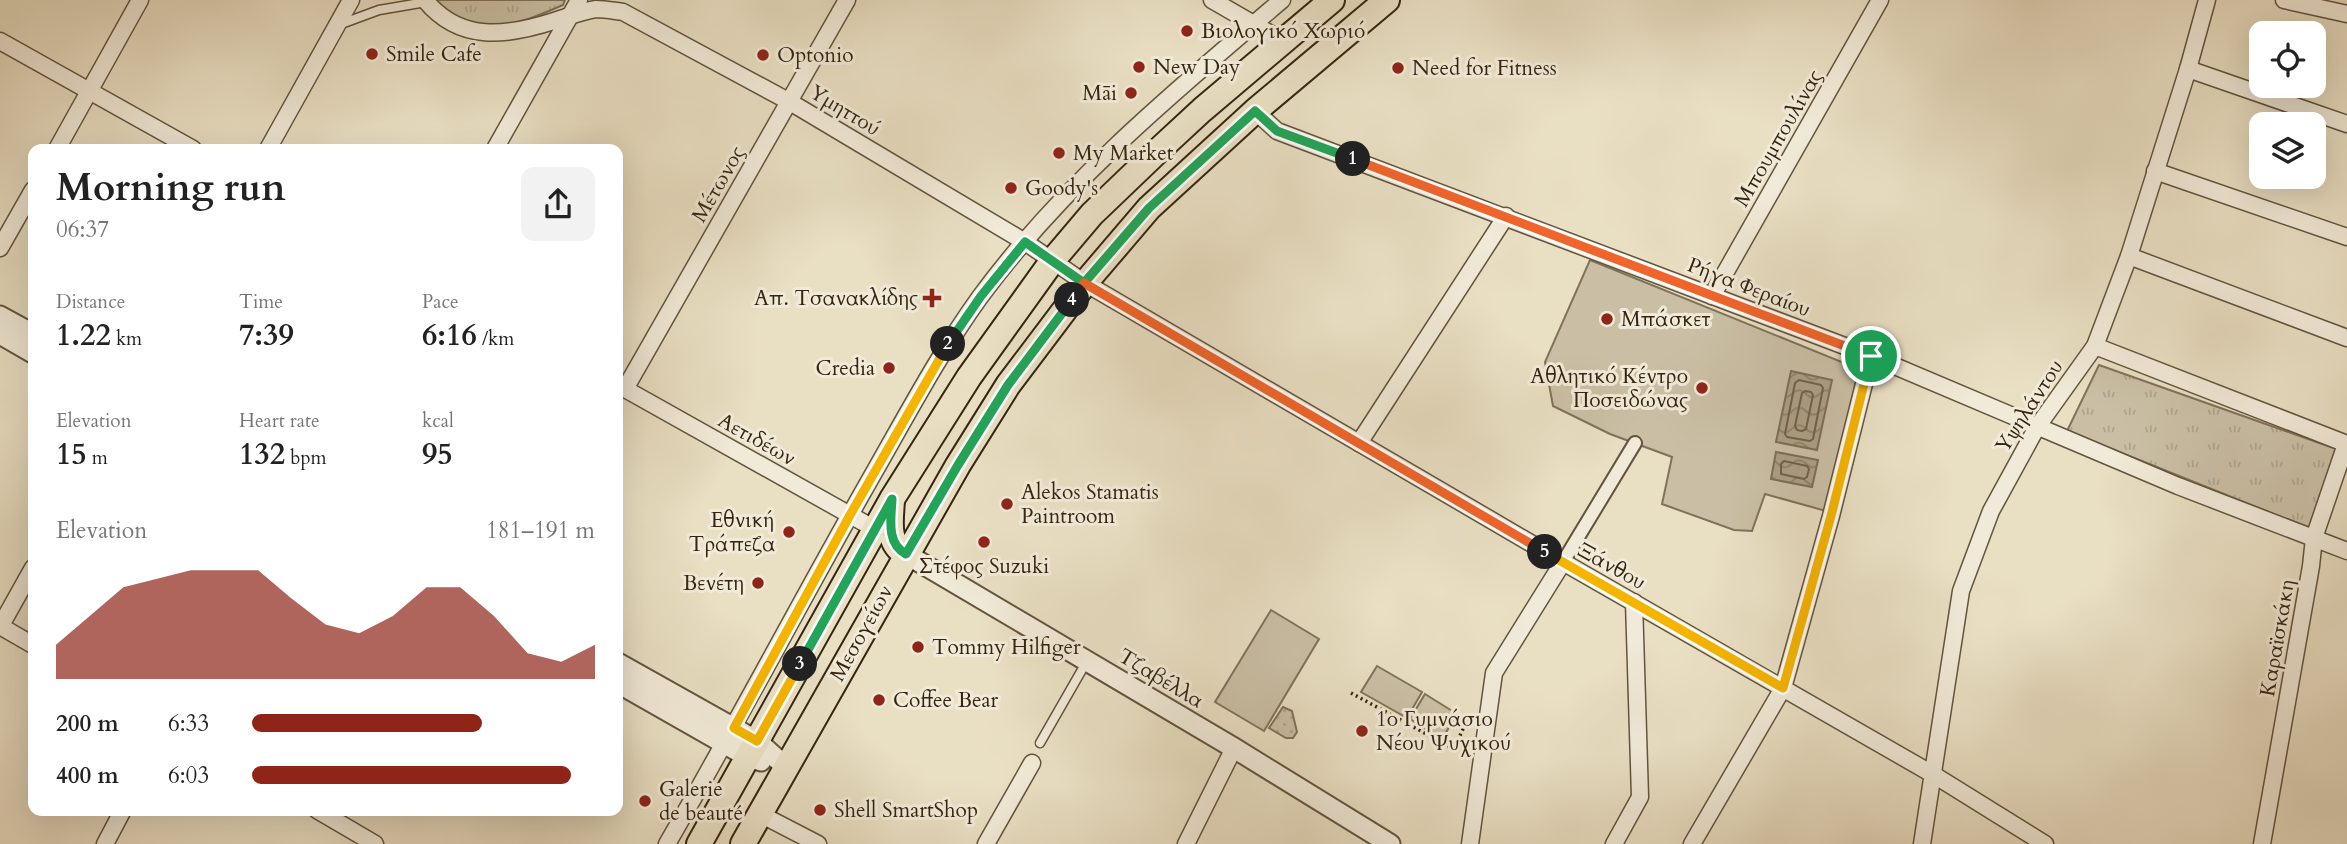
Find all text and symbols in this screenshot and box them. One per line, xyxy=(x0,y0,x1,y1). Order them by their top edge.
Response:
place label: Βιολογικό Χωριό xyxy=(1201,17,1365,46)
map controls xyxy=(2249,21,2326,189)
button: locate xyxy=(2249,21,2326,98)
marker: Βιολογικό Χωριό xyxy=(1179,23,1195,39)
place label: Smile Cafe xyxy=(386,40,482,69)
place label: Optonio xyxy=(777,41,854,70)
marker: Smile Cafe xyxy=(364,46,380,62)
marker: Optonio xyxy=(755,47,771,63)
place label: New Day xyxy=(1153,53,1240,82)
place label: Need for Fitness xyxy=(1412,54,1557,83)
marker: New Day xyxy=(1131,59,1147,75)
marker: Need for Fitness xyxy=(1390,60,1406,76)
street label: Μπουμπουλίνας xyxy=(1727,64,1829,212)
street label: Υμηττού xyxy=(804,78,886,143)
place label: Māi xyxy=(1082,79,1117,108)
marker: Māi xyxy=(1123,85,1139,101)
button: layers xyxy=(2249,112,2326,189)
place label: My Market xyxy=(1073,139,1174,168)
street label: Μέτωνος xyxy=(685,141,752,228)
pin: 1 xyxy=(1336,142,1370,176)
marker: My Market xyxy=(1051,145,1067,161)
text: 1 xyxy=(1348,145,1357,171)
text: Morning run xyxy=(56,162,286,214)
button: share xyxy=(521,167,595,241)
place label: Goody's xyxy=(1025,174,1098,203)
marker: Goody's xyxy=(1003,180,1019,196)
text: 06:37 xyxy=(56,214,109,245)
street label: Ρήγα Φεραίου xyxy=(1683,251,1815,324)
pin: 4 xyxy=(1054,282,1090,318)
place label: Απ. Τσανακλίδης xyxy=(754,284,918,313)
text: 4 xyxy=(1067,286,1076,312)
text: Distance xyxy=(56,289,125,315)
text: Time xyxy=(239,289,283,315)
text: Pace xyxy=(422,289,459,315)
marker: Απ. Τσανακλίδης xyxy=(924,290,940,306)
place label: Μπάσκετ xyxy=(1621,305,1711,334)
marker: Μπάσκετ xyxy=(1599,311,1615,327)
text: 1.22 xyxy=(56,315,111,356)
text: 7:39 xyxy=(239,315,294,356)
text: 6:16 xyxy=(422,315,477,356)
text: km xyxy=(111,326,142,352)
text: /km xyxy=(477,326,514,352)
pin: 2 xyxy=(930,326,965,362)
pin xyxy=(1841,326,1901,386)
text: 2 xyxy=(943,330,952,356)
icon: arrive xyxy=(1852,337,1890,375)
place label: Credia xyxy=(816,354,875,383)
street label: Υψηλάντου xyxy=(1989,354,2070,458)
marker: Credia xyxy=(881,360,897,376)
place label: Αθλητικό Κέντρο Ποσειδώνας xyxy=(1530,362,1688,415)
marker: Αθλητικό Κέντρο Ποσειδώνας xyxy=(1694,380,1710,396)
street label: Αετιδέων xyxy=(713,406,801,473)
text: Elevation xyxy=(56,408,131,434)
text: Heart rate xyxy=(239,408,320,434)
text: kcal xyxy=(422,408,454,434)
text: 15 xyxy=(56,434,87,475)
text: 132 xyxy=(239,434,285,475)
text: 95 xyxy=(422,434,453,475)
text: m xyxy=(87,445,108,471)
text: bpm xyxy=(285,445,327,471)
place label: Alekos Stamatis Paintroom xyxy=(1021,478,1159,531)
marker: Alekos Stamatis Paintroom xyxy=(999,496,1015,512)
place label: Εθνική Τράπεζα xyxy=(689,506,775,559)
text: Elevation xyxy=(56,515,147,546)
text: 181–191 m xyxy=(486,515,595,546)
marker: Εθνική Τράπεζα xyxy=(781,524,797,540)
marker: Στέφος Suzuki xyxy=(976,534,992,550)
pin: 5 xyxy=(1528,534,1562,570)
street label: Ξάνθου xyxy=(1573,536,1651,597)
text: 5 xyxy=(1540,538,1549,564)
place label: Στέφος Suzuki xyxy=(919,552,1049,581)
place label: Βενέτη xyxy=(683,569,744,598)
marker: Βενέτη xyxy=(750,575,766,591)
street label: Καραϊσκάκη xyxy=(2253,577,2302,699)
street label: Μεσογείων xyxy=(823,580,900,687)
place label: Tommy Hilfiger xyxy=(932,633,1081,662)
marker: Tommy Hilfiger xyxy=(910,639,926,655)
street label: Τζαβέλλα xyxy=(1113,642,1209,715)
pin: 3 xyxy=(782,646,818,682)
text: 3 xyxy=(795,650,804,676)
place label: Coffee Bear xyxy=(893,686,999,715)
marker: Coffee Bear xyxy=(871,692,887,708)
place label: 1ο Γυμνάσιο Νέου Ψυχικού xyxy=(1376,705,1511,758)
text: 200 m xyxy=(56,708,119,739)
text: 6:33 xyxy=(168,708,209,739)
marker: 1ο Γυμνάσιο Νέου Ψυχικού xyxy=(1354,723,1370,739)
text: 400 m xyxy=(56,760,119,791)
text: 6:03 xyxy=(168,760,209,791)
place label: Galerie de beauté xyxy=(659,775,743,828)
marker: Galerie de beauté xyxy=(637,793,653,809)
place label: Shell SmartShop xyxy=(834,796,978,825)
marker: Shell SmartShop xyxy=(812,802,828,818)

